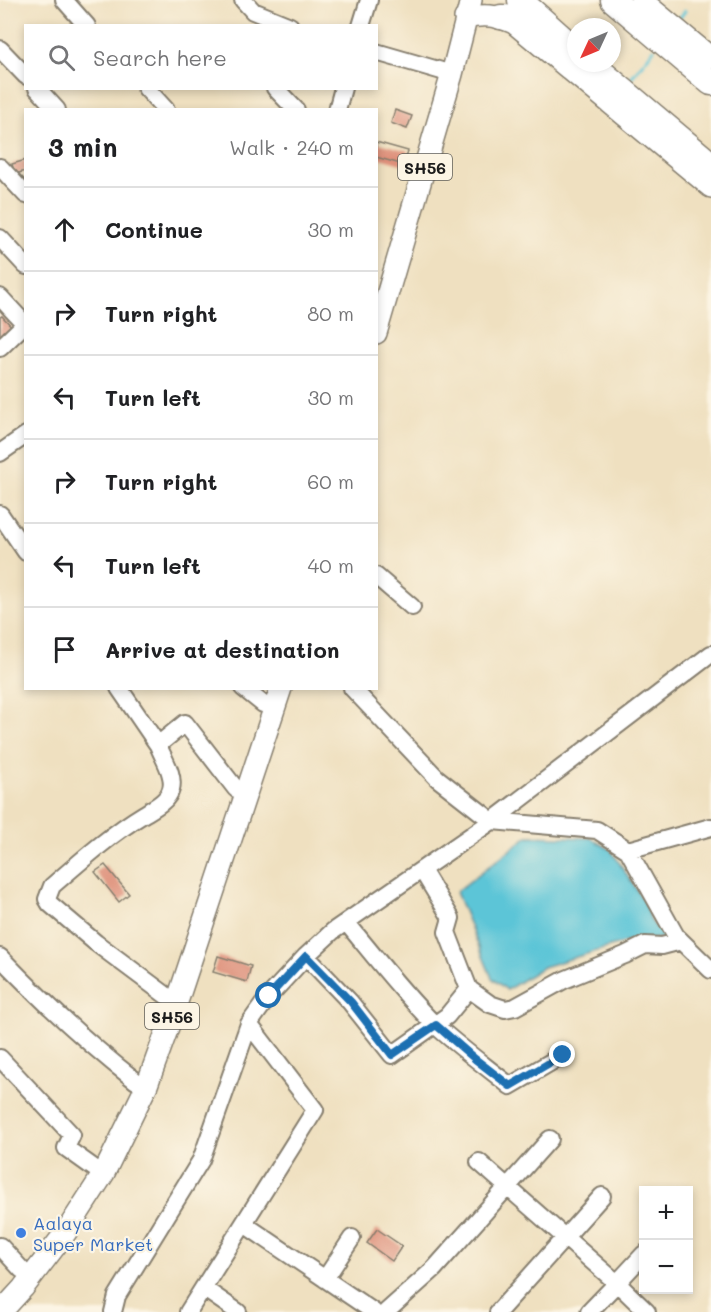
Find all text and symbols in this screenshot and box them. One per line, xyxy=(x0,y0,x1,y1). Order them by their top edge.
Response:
north arrow xyxy=(567,18,621,72)
search box xyxy=(24,24,378,90)
icon: search xyxy=(45,41,78,74)
text: Search here xyxy=(93,43,227,72)
text: 3 min xyxy=(48,130,117,164)
text: Walk · 240 m xyxy=(229,134,354,160)
road number: SH56 xyxy=(398,154,452,180)
icon: ahead xyxy=(48,213,81,246)
text: Continue xyxy=(105,215,203,244)
text: 30 m xyxy=(308,216,354,242)
icon: right xyxy=(48,297,81,330)
text: Turn right xyxy=(105,299,217,328)
text: 80 m xyxy=(307,300,354,326)
icon: left xyxy=(48,381,81,414)
text: Turn left xyxy=(105,383,201,412)
text: 30 m xyxy=(308,384,354,410)
icon: right xyxy=(48,465,81,498)
text: Turn right xyxy=(105,467,217,496)
text: 60 m xyxy=(307,468,354,494)
icon: left xyxy=(48,549,81,582)
text: Turn left xyxy=(105,551,201,580)
text: 40 m xyxy=(308,552,354,578)
icon: arrive xyxy=(48,633,81,666)
text: Arrive at destination xyxy=(105,635,340,664)
route start xyxy=(255,982,281,1008)
road number: SH56 xyxy=(145,1003,199,1029)
route end xyxy=(549,1041,575,1067)
map controls xyxy=(639,1186,693,1294)
button: + xyxy=(639,1186,693,1240)
place label: Aalaya Super Market xyxy=(33,1211,153,1256)
marker: Aalaya Super Market xyxy=(14,1226,28,1240)
button: − xyxy=(639,1240,693,1294)

